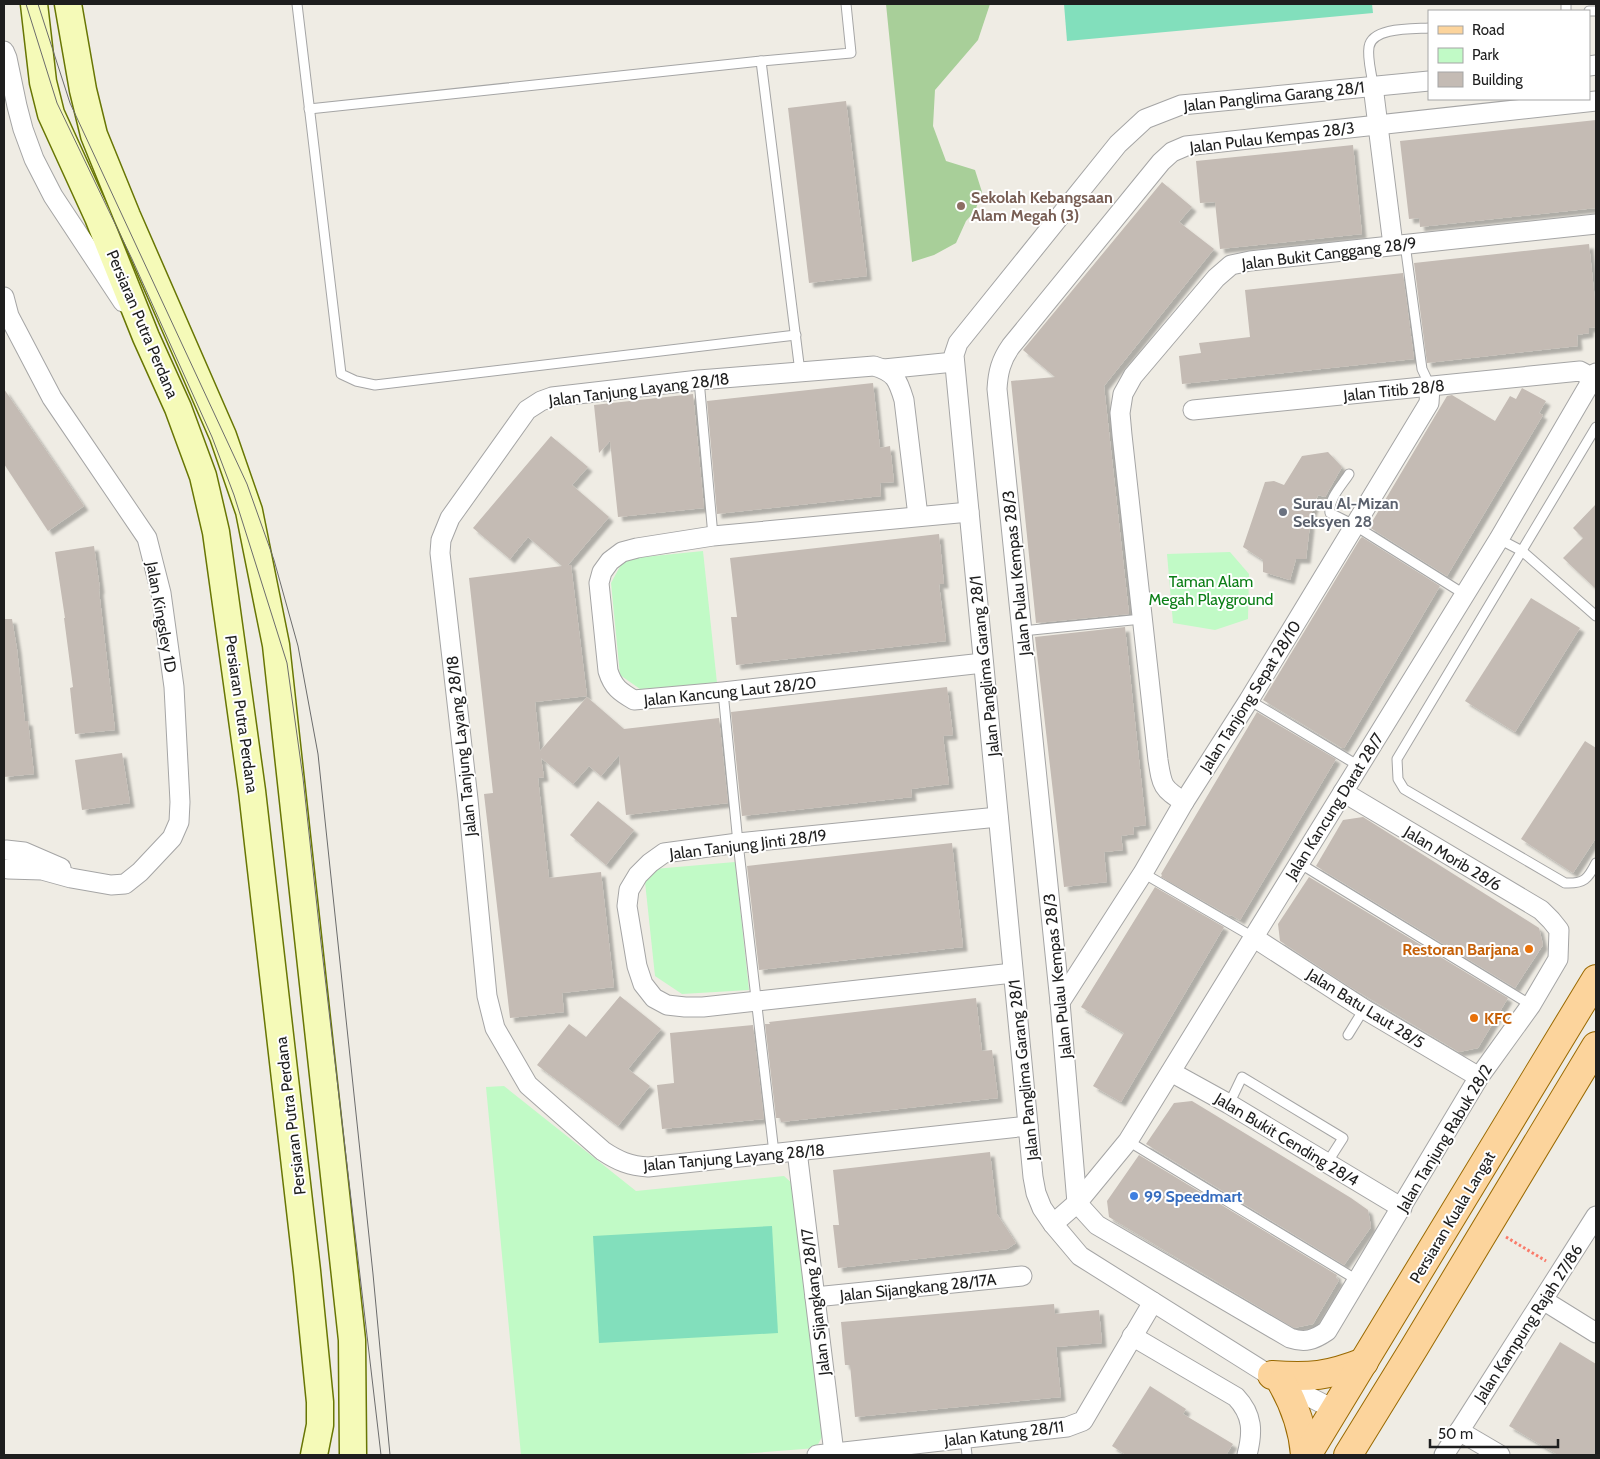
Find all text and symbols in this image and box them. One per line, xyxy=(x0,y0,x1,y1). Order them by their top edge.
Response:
legend xyxy=(1428,10,1590,100)
text: Road xyxy=(1472,21,1505,39)
text: Park xyxy=(1472,46,1499,64)
text: Building xyxy=(1472,71,1523,89)
street label: Jalan Panglima Garang 28/1 xyxy=(1182,78,1365,116)
street label: Jalan Pulau Kempas 28/3 xyxy=(1188,118,1356,157)
place label: Sekolah Kebangsaan Alam Megah (3) xyxy=(971,188,1113,225)
marker: Sekolah Kebangsaan Alam Megah (3) xyxy=(955,200,967,212)
street label: Jalan Bukit Canggang 28/9 xyxy=(1240,233,1418,274)
street label: Persiaran Putra Perdana xyxy=(103,247,183,402)
street label: Jalan Tanjung Layang 28/18 xyxy=(547,369,730,410)
street label: Jalan Titib 28/8 xyxy=(1342,376,1446,405)
street label: Jalan Pulau Kempas 28/3 xyxy=(998,489,1035,657)
place label: Surau Al-Mizan Seksyen 28 xyxy=(1293,494,1399,531)
marker: Surau Al-Mizan Seksyen 28 xyxy=(1277,506,1289,518)
street label: Jalan Kingsley 1D xyxy=(142,559,181,674)
park label: Taman Alam Megah Playground xyxy=(1149,572,1273,609)
street label: Jalan Panglima Garang 28/1 xyxy=(966,575,1004,758)
street label: Jalan Tanjong Sepat 28/10 xyxy=(1195,617,1305,776)
street label: Persiaran Putra Perdana xyxy=(221,634,262,795)
street label: Jalan Tanjung Layang 28/18 xyxy=(443,655,481,838)
street label: Jalan Kancung Laut 28/20 xyxy=(642,673,817,710)
street label: Jalan Kancung Darat 28/7 xyxy=(1281,729,1387,884)
street label: Jalan Morib 28/6 xyxy=(1400,821,1505,895)
street label: Jalan Tanjung Jinti 28/19 xyxy=(667,825,828,864)
street label: Jalan Pulau Kempas 28/3 xyxy=(1039,892,1076,1060)
place label: Restoran Barjana xyxy=(1402,940,1519,959)
marker: Restoran Barjana xyxy=(1523,943,1535,955)
street label: Jalan Batu Laut 28/5 xyxy=(1303,964,1428,1052)
street label: Jalan Panglima Garang 28/1 xyxy=(1005,979,1043,1162)
place label: KFC xyxy=(1484,1009,1512,1028)
marker: KFC xyxy=(1468,1012,1480,1024)
street label: Persiaran Putra Perdana xyxy=(271,1035,310,1196)
street label: Jalan Tanjung Rabuk 28/2 xyxy=(1392,1061,1496,1216)
street label: Jalan Bukit Cending 28/4 xyxy=(1211,1088,1362,1190)
street label: Jalan Tanjung Layang 28/18 xyxy=(642,1140,825,1175)
street label: Persiaran Kuala Langat xyxy=(1406,1147,1500,1287)
place label: 99 Speedmart xyxy=(1144,1187,1243,1206)
marker: 99 Speedmart xyxy=(1128,1190,1140,1202)
street label: Jalan Sijangkang 28/17 xyxy=(797,1227,834,1378)
street label: Jalan Kampung Rajah 27/86 xyxy=(1470,1241,1587,1407)
street label: Jalan Sijangkang 28/17A xyxy=(838,1270,997,1305)
scale bar xyxy=(1430,1416,1558,1448)
street label: Jalan Katung 28/11 xyxy=(942,1417,1065,1450)
text: 50 m xyxy=(1438,1425,1473,1443)

